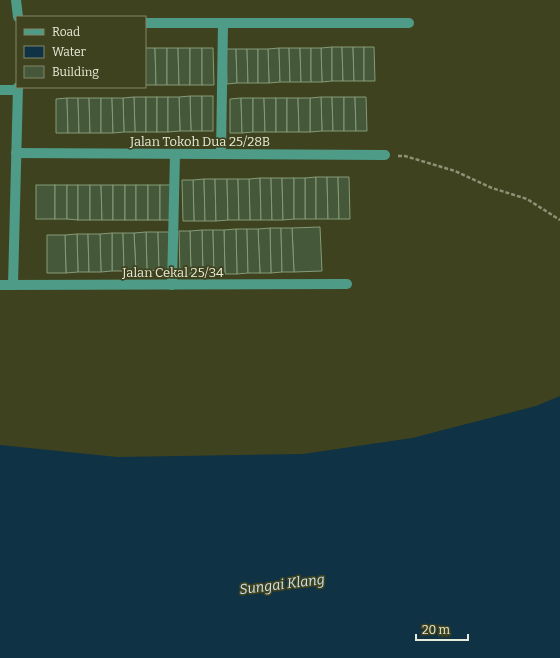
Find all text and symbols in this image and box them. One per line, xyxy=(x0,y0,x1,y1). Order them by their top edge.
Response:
legend xyxy=(16,16,146,88)
text: Road xyxy=(52,25,80,39)
text: Water xyxy=(52,45,87,59)
text: Building xyxy=(52,65,99,79)
street label: Jalan Tokoh Dua 25/28B xyxy=(129,134,270,149)
street label: Jalan Cekal 25/34 xyxy=(121,265,224,280)
water label: Sungai Klang xyxy=(238,571,326,598)
scale bar xyxy=(416,616,468,642)
text: 20 m xyxy=(422,623,451,637)

